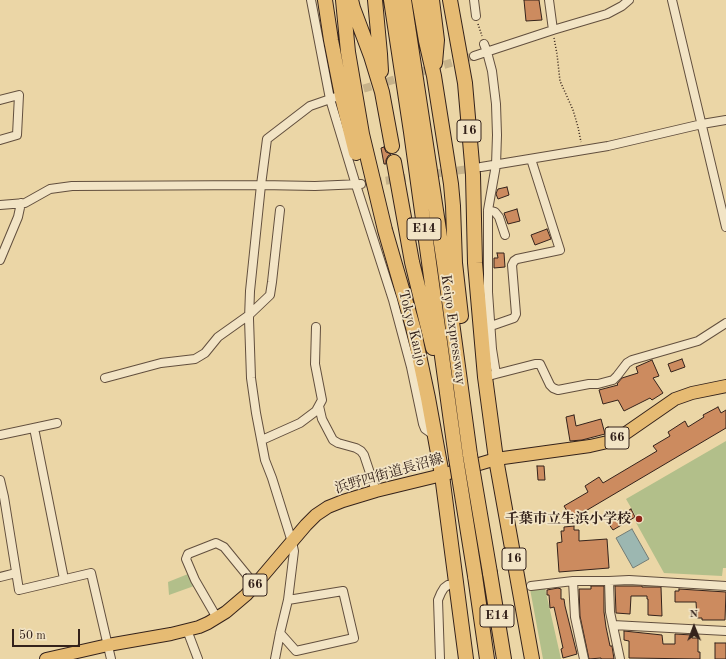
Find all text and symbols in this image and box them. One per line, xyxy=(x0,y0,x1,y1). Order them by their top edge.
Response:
road number: 16 xyxy=(457,120,481,142)
road number: E14 xyxy=(407,218,441,240)
street label: Keiyo Expressway xyxy=(437,274,469,386)
street label: Tokyo Kanjo xyxy=(394,288,430,368)
road number: 66 xyxy=(605,427,629,449)
street label: 浜野四街道長沼線 xyxy=(333,450,445,498)
place label: 千葉市立生浜小学校 xyxy=(505,511,631,527)
marker: 千葉市立生浜小学校 xyxy=(634,514,644,524)
road number: 16 xyxy=(502,548,526,570)
road number: 66 xyxy=(243,574,267,596)
road number: E14 xyxy=(480,605,514,627)
north arrow xyxy=(674,607,714,647)
text: N xyxy=(689,609,698,620)
scale bar xyxy=(14,621,82,647)
text: 50 m xyxy=(19,630,46,642)

